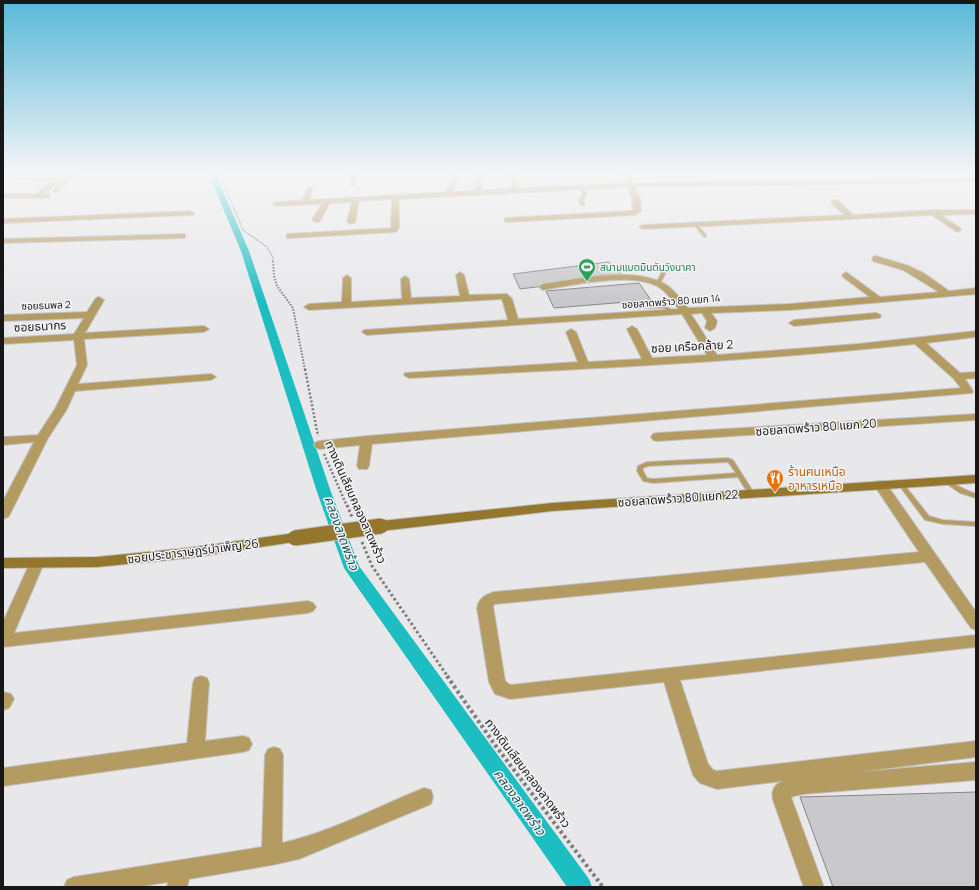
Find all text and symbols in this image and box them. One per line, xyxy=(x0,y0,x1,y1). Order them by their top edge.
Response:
sports icon: สนามแบตมินตันวังนาคา xyxy=(577,257,597,282)
place label: สนามแบตมินตันวังนาคา xyxy=(600,260,695,274)
street label: ซอยลาดพร้าว 80 แยก 14 xyxy=(621,291,721,311)
street label: ซอยธนพล 2 xyxy=(21,297,71,313)
street label: ซอยธนากร xyxy=(13,316,67,336)
street label: ซอย เครือคล้าย 2 xyxy=(651,335,734,357)
street label: ซอยลาดพร้าว 80 แยก 20 xyxy=(755,414,877,440)
street label: ทางเดินเลียบคลองลาดพร้าว xyxy=(322,438,390,566)
place label: ร้านฅนเหนือ อาหารเหนือ xyxy=(788,463,846,494)
restaurant icon: ร้านฅนเหนือ อาหารเหนือ xyxy=(765,468,785,493)
street label: ซอยลาดพร้าว 80 แยก 22 xyxy=(617,485,739,511)
water label: คลองลาดพร้าว xyxy=(321,494,363,572)
street label: ซอยประชาราษฎร์บำเพ็ญ 26 xyxy=(126,535,260,567)
street label: ทางเดินเลียบคลองลาดพร้าว xyxy=(482,716,574,830)
water label: คลองลาดพร้าว xyxy=(491,766,549,838)

